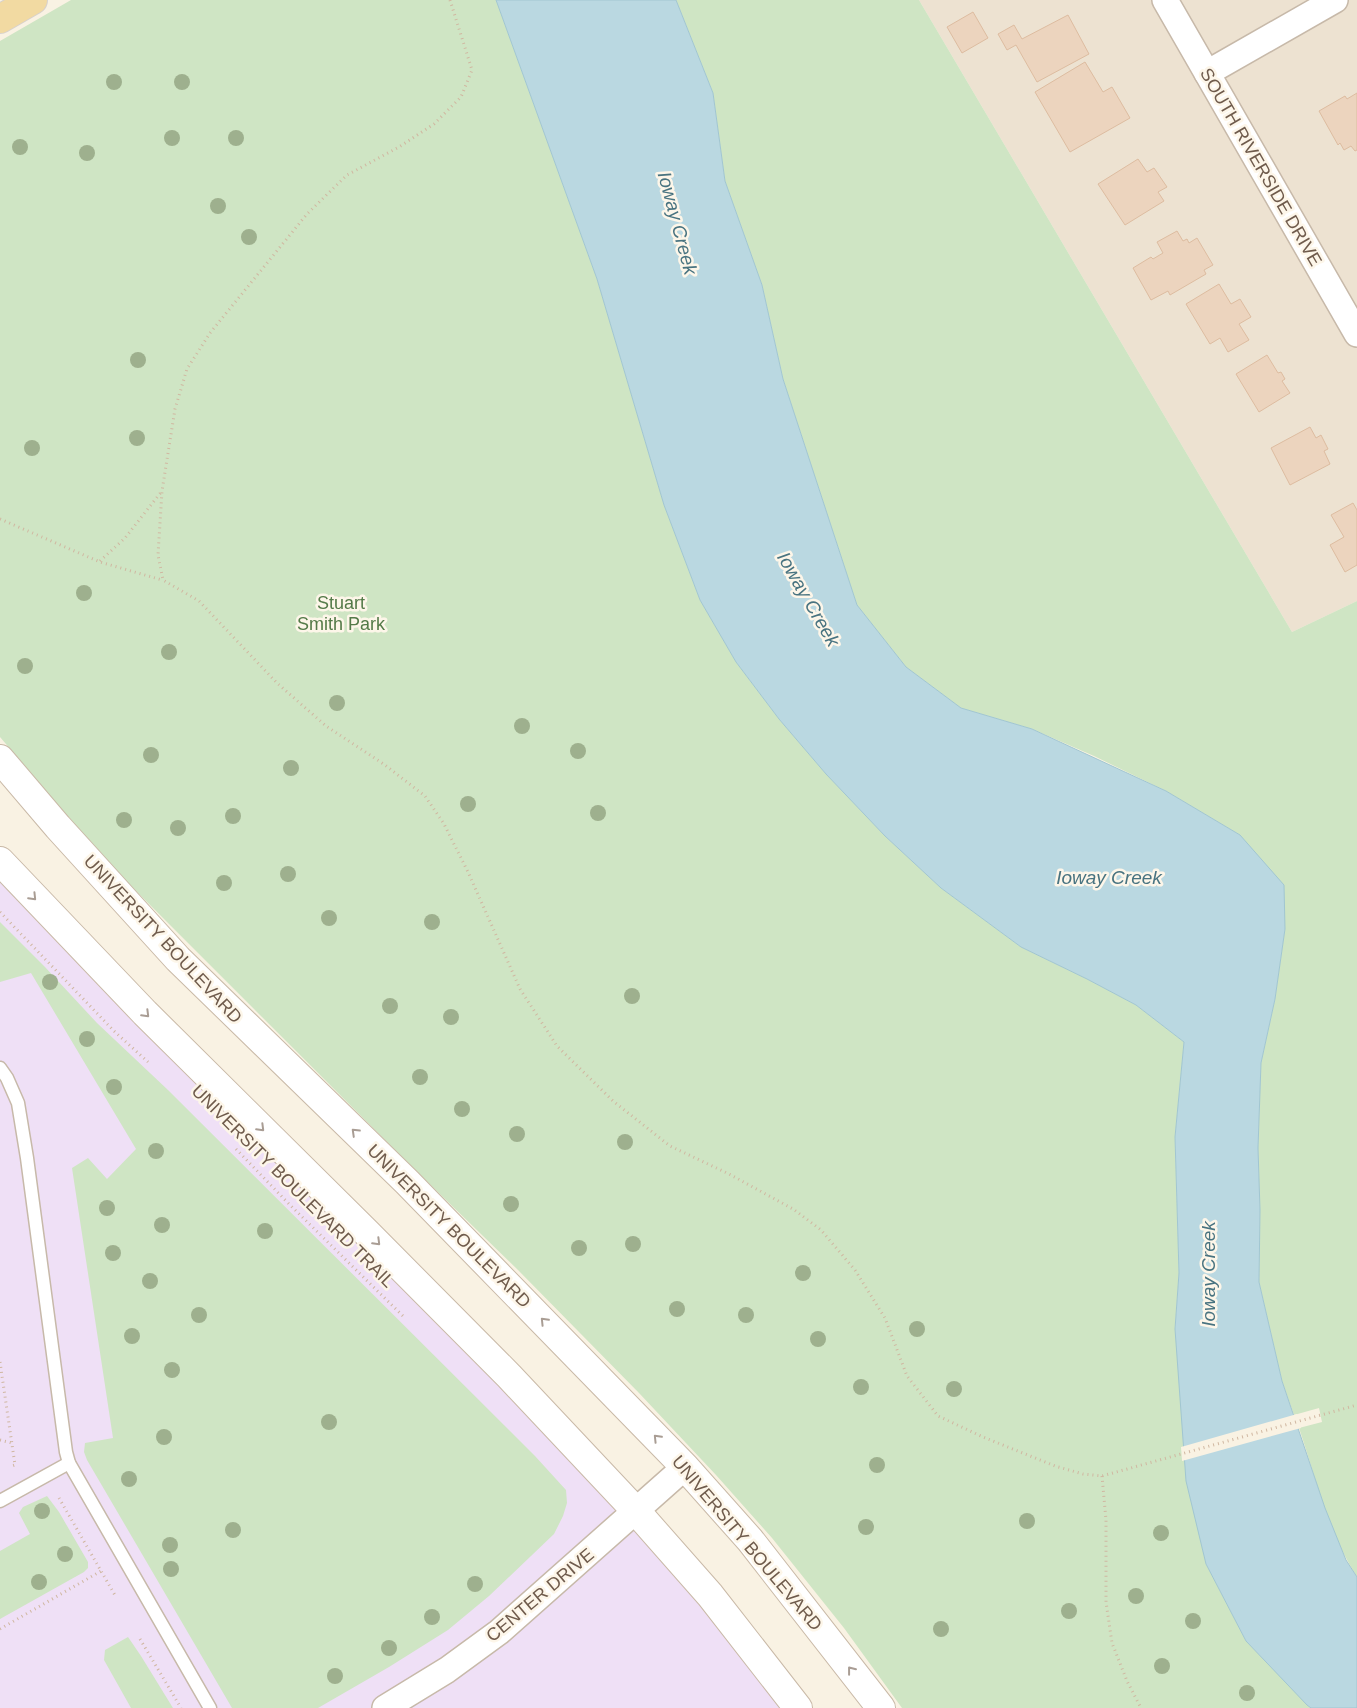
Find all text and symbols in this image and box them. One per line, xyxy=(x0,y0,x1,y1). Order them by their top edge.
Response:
street label: SOUTH RIVERSIDE DRIVE xyxy=(1196,65,1326,269)
water label: Ioway Creek xyxy=(654,169,702,278)
water label: Ioway Creek xyxy=(773,548,845,652)
park label: Stuart Smith Park xyxy=(297,593,386,634)
street label: UNIVERSITY BOULEVARD xyxy=(80,851,246,1027)
water label: Ioway Creek xyxy=(1056,867,1163,888)
one-way arrow xyxy=(27,891,36,900)
one-way arrow xyxy=(140,1008,149,1017)
street label: UNIVERSITY BOULEVARD TRAIL xyxy=(188,1081,398,1291)
one-way arrow xyxy=(256,1122,265,1131)
one-way arrow xyxy=(352,1129,361,1138)
street label: UNIVERSITY BOULEVARD xyxy=(363,1140,535,1312)
water label: Ioway Creek xyxy=(1198,1220,1219,1327)
one-way arrow xyxy=(371,1237,380,1246)
one-way arrow xyxy=(541,1318,550,1327)
one-way arrow xyxy=(654,1435,663,1444)
street label: UNIVERSITY BOULEVARD xyxy=(668,1451,826,1635)
street label: CENTER DRIVE xyxy=(482,1544,598,1646)
one-way arrow xyxy=(848,1666,857,1676)

